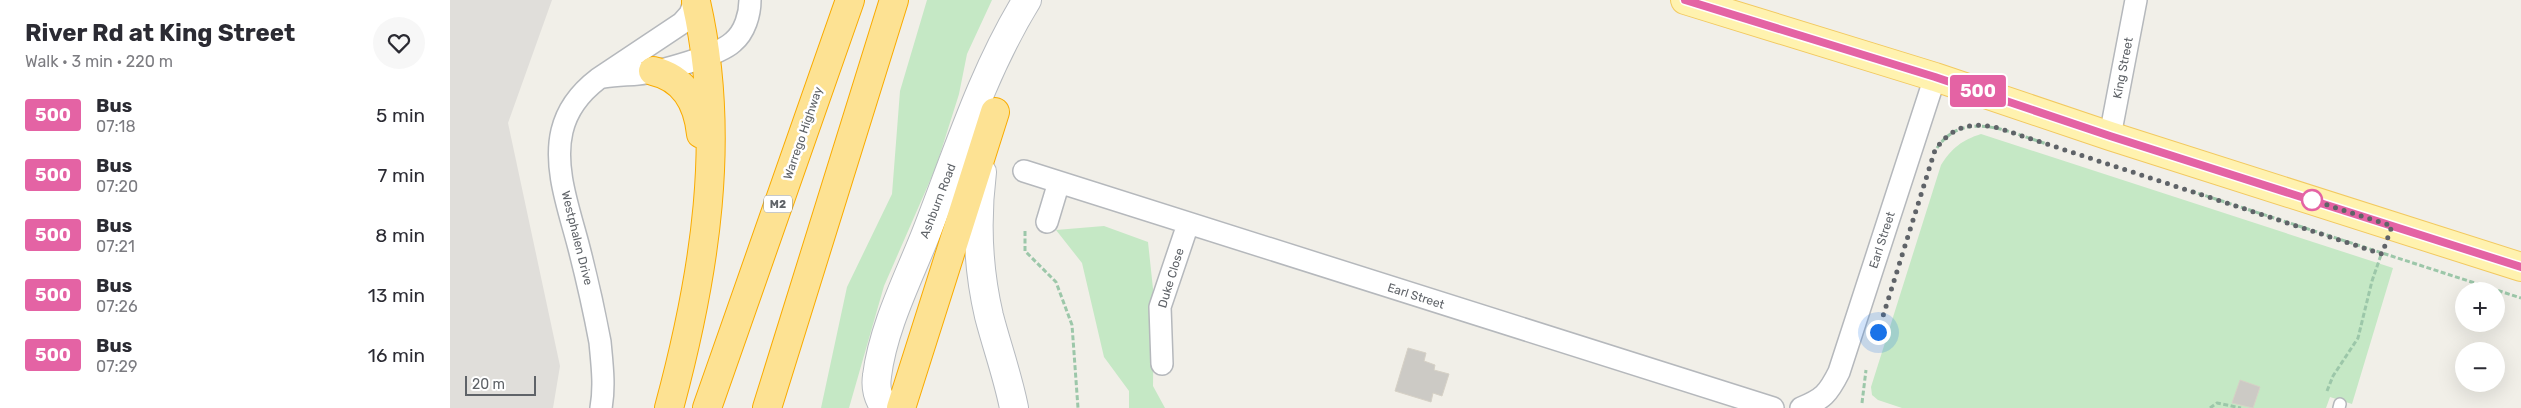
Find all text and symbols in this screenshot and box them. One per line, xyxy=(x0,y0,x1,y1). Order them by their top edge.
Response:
button: heart xyxy=(373,17,425,69)
text: River Rd at King Street xyxy=(25,19,295,47)
street label: King Street xyxy=(2110,36,2136,100)
text: Walk · 3 min · 220 m xyxy=(25,52,173,71)
line badge: 500 xyxy=(1949,75,2007,107)
text: 500 xyxy=(1960,80,1996,102)
street label: Warrego Highway xyxy=(781,84,826,181)
text: Bus xyxy=(96,94,132,117)
text: 500 xyxy=(35,104,71,126)
text: 5 min xyxy=(376,104,425,127)
text: 07:18 xyxy=(96,117,136,136)
text: Bus xyxy=(96,154,132,177)
street label: Ashburn Road xyxy=(917,162,959,240)
text: 500 xyxy=(35,164,71,186)
text: 7 min xyxy=(378,164,425,187)
text: 07:20 xyxy=(96,177,138,196)
street label: Westphalen Drive xyxy=(559,189,596,287)
unlabelled marker xyxy=(2301,189,2323,211)
road number: M2 xyxy=(764,195,792,212)
street label: Earl Street xyxy=(1866,209,1898,270)
text: Bus xyxy=(96,214,132,237)
text: 500 xyxy=(35,224,71,246)
text: 8 min xyxy=(375,224,425,247)
text: 07:21 xyxy=(96,237,135,256)
street label: Duke Close xyxy=(1155,246,1187,310)
text: Bus xyxy=(96,274,132,297)
street label: Earl Street xyxy=(1386,280,1447,312)
map controls xyxy=(2455,282,2505,392)
button: + xyxy=(2455,282,2505,332)
text: 500 xyxy=(35,284,71,306)
text: 13 min xyxy=(368,284,425,307)
text: 07:26 xyxy=(96,297,138,316)
your location xyxy=(1866,320,1891,345)
text: Bus xyxy=(96,334,132,357)
button: − xyxy=(2455,342,2505,392)
text: 500 xyxy=(35,344,71,366)
text: 16 min xyxy=(368,344,425,367)
text: 07:29 xyxy=(96,357,137,376)
scale bar xyxy=(465,373,536,396)
text: 20 m xyxy=(472,376,505,393)

